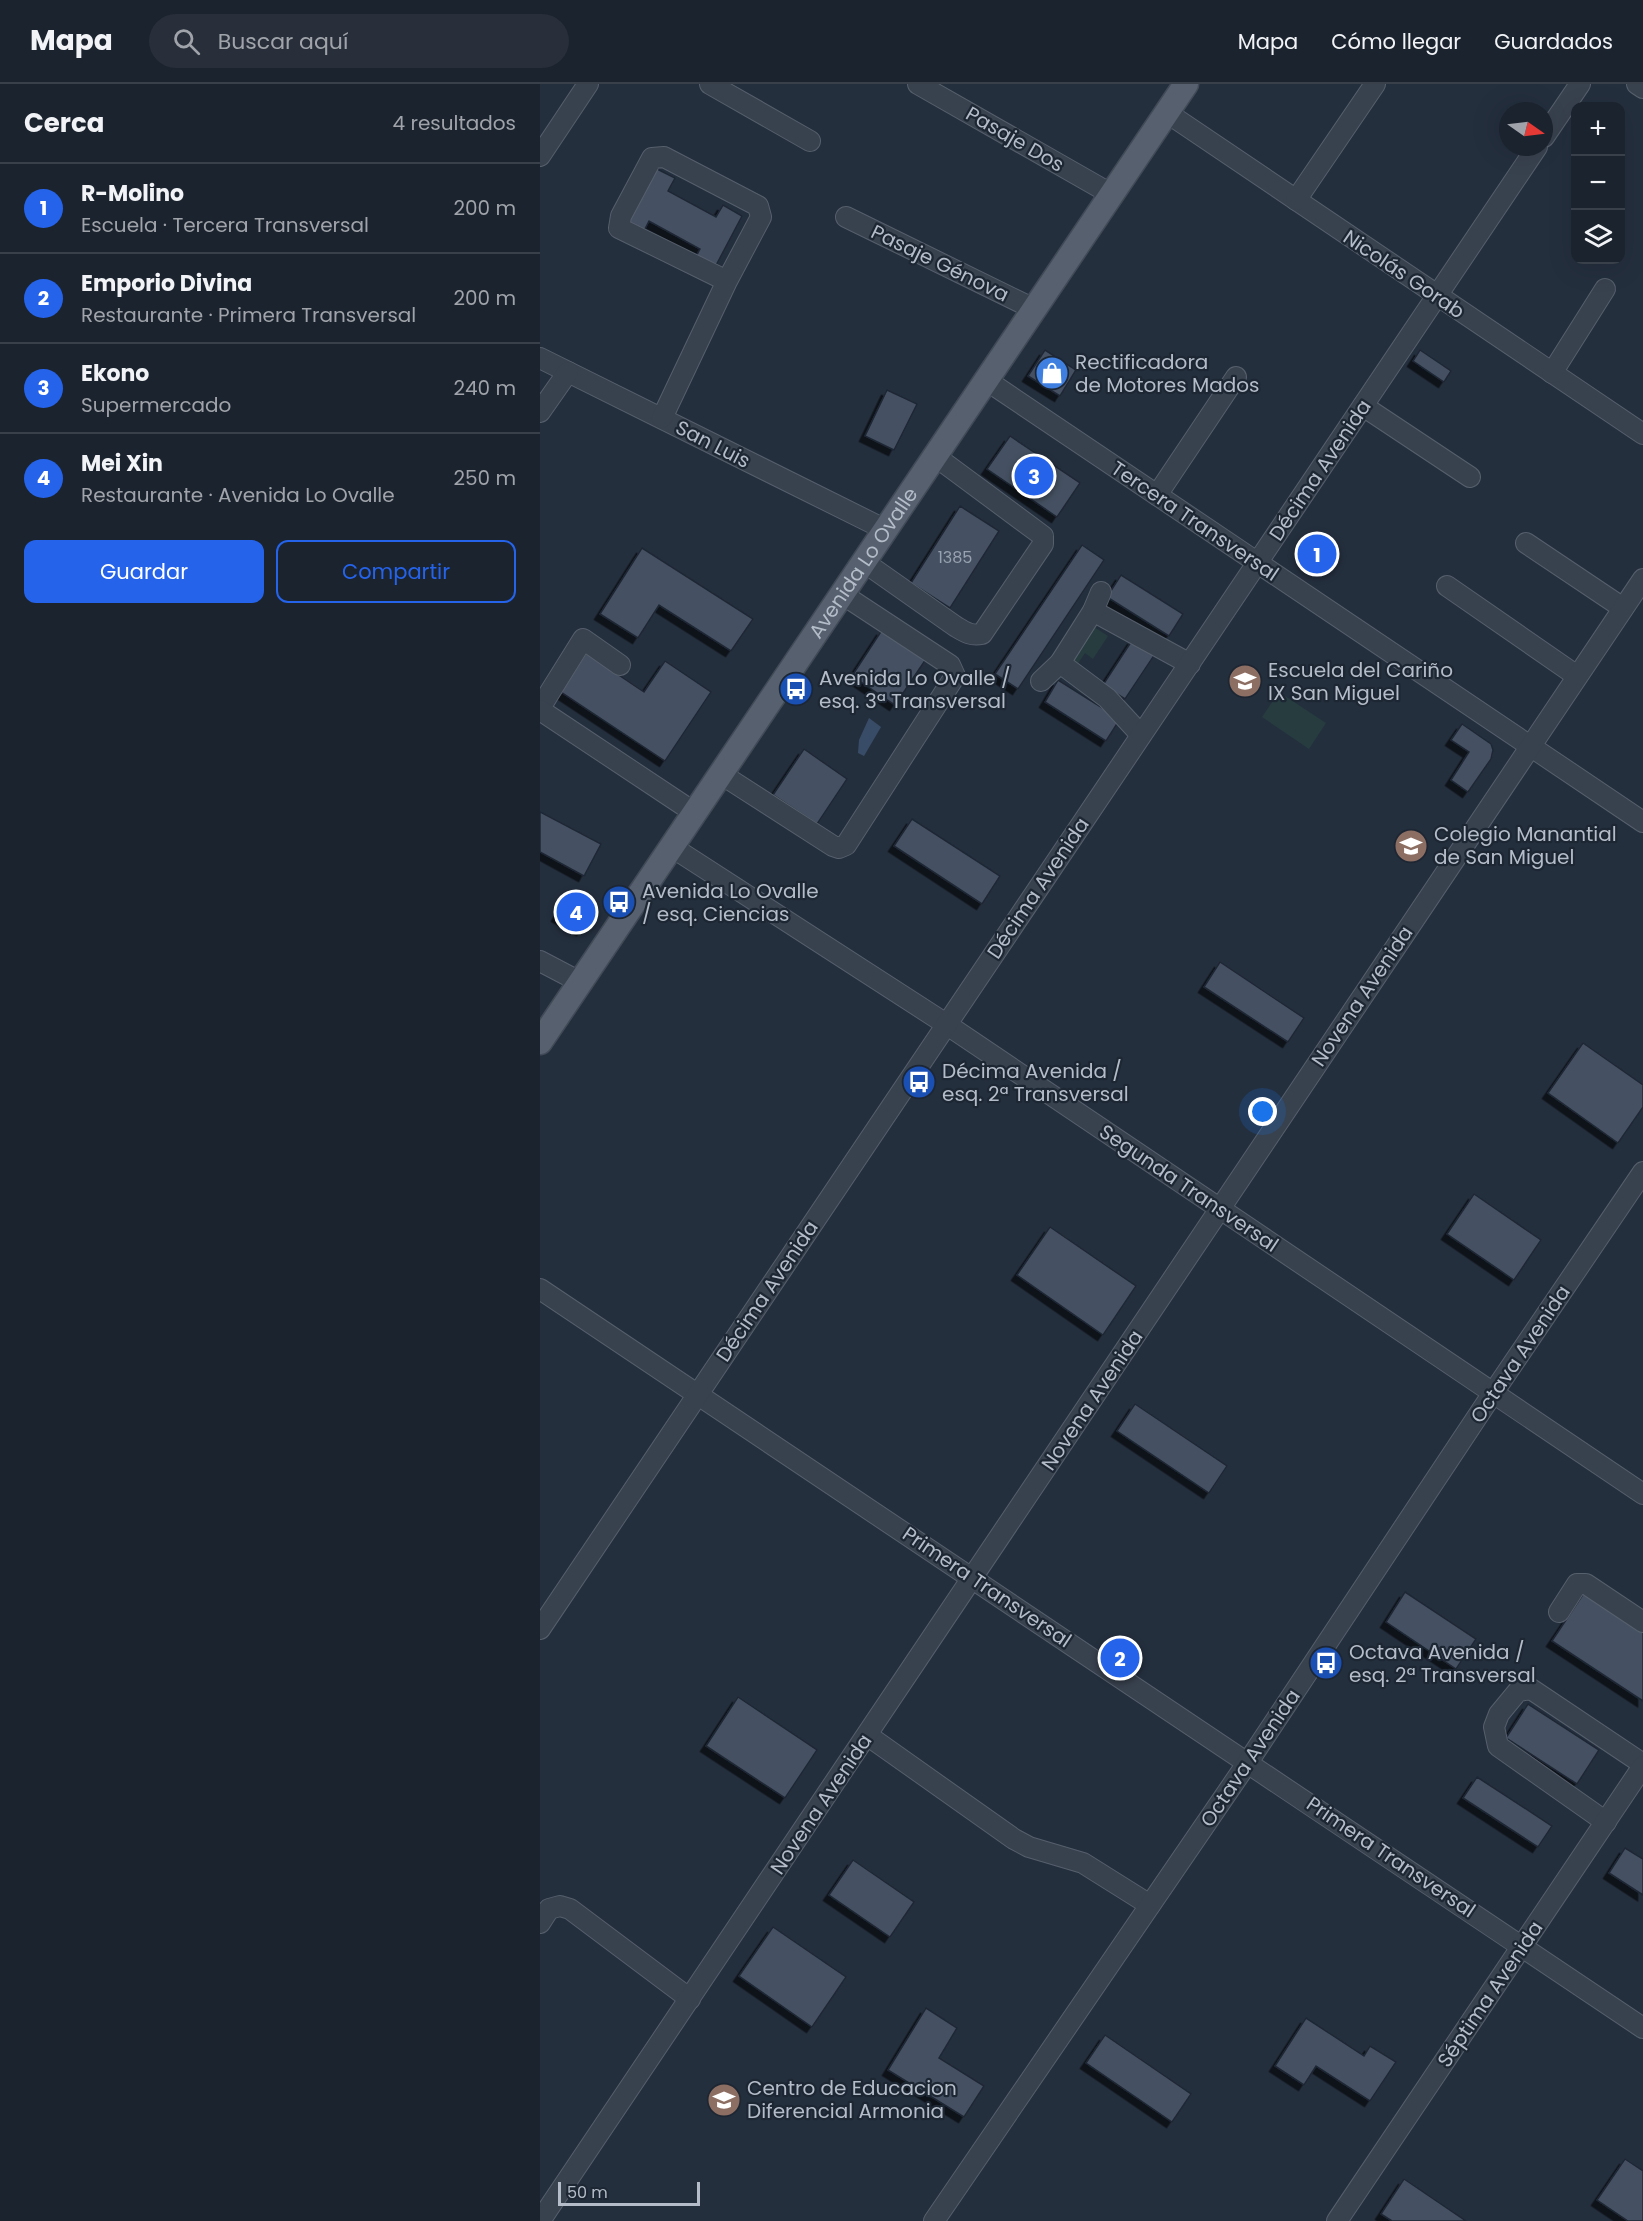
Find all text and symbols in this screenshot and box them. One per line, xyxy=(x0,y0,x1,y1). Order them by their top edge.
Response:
search box xyxy=(149,14,569,68)
text: Mapa xyxy=(30,21,113,60)
icon: search xyxy=(170,25,203,58)
text: Buscar aquí xyxy=(218,26,348,57)
text: Mapa xyxy=(1238,27,1298,56)
text: Cómo llegar xyxy=(1331,27,1461,56)
text: Guardados xyxy=(1494,27,1613,56)
street label: Pasaje Dos xyxy=(961,100,1069,178)
north arrow xyxy=(1499,102,1553,156)
map controls xyxy=(1571,102,1625,264)
button: + xyxy=(1571,102,1625,156)
text: Cerca xyxy=(24,105,104,141)
text: 4 resultados xyxy=(393,109,516,137)
button: − xyxy=(1571,156,1625,210)
text: R-Molino xyxy=(81,178,184,209)
text: 1 xyxy=(40,194,47,222)
text: 200 m xyxy=(453,194,516,222)
button: layers xyxy=(1571,210,1625,264)
text: Escuela · Tercera Transversal xyxy=(81,211,369,239)
street label: Pasaje Génova xyxy=(866,218,1014,308)
street label: Nicolás Gorab xyxy=(1338,223,1470,325)
text: Emporio Divina xyxy=(81,268,252,299)
text: 2 xyxy=(38,284,49,312)
text: 200 m xyxy=(453,284,516,312)
text: Restaurante · Primera Transversal xyxy=(81,301,416,329)
place label: Rectificadora de Motores Mados xyxy=(1075,348,1260,399)
shop icon: Rectificadora de Motores Mados xyxy=(1034,355,1070,391)
text: Ekono xyxy=(81,358,149,389)
text: 3 xyxy=(37,374,50,402)
text: 240 m xyxy=(453,374,516,402)
text: Supermercado xyxy=(81,391,231,419)
street label: Décima Avenida xyxy=(1262,394,1378,546)
street label: San Luis xyxy=(671,413,755,475)
text: Mei Xin xyxy=(81,448,163,479)
pin: 3 xyxy=(1014,454,1054,498)
street label: Tercera Transversal xyxy=(1106,454,1284,588)
text: 4 xyxy=(37,464,50,492)
text: 250 m xyxy=(453,464,516,492)
text: Restaurante · Avenida Lo Ovalle xyxy=(81,481,395,509)
street label: Avenida Lo Ovalle xyxy=(802,482,924,644)
pin: 1 xyxy=(1298,532,1336,576)
button: Guardar xyxy=(24,540,264,603)
button: Compartir xyxy=(276,540,516,603)
house number: 1385 xyxy=(938,546,972,569)
place label: Escuela del Cariño IX San Miguel xyxy=(1268,656,1453,707)
school or university icon: Escuela del Cariño IX San Miguel xyxy=(1227,663,1263,699)
place label: Avenida Lo Ovalle / esq. 3ª Transversal xyxy=(819,664,1011,715)
bus stop icon: Avenida Lo Ovalle / esq. 3ª Transversal xyxy=(778,671,814,707)
street label: Décima Avenida xyxy=(980,812,1096,964)
place label: Colegio Manantial de San Miguel xyxy=(1434,820,1617,871)
school or university icon: Colegio Manantial de San Miguel xyxy=(1393,828,1429,864)
place label: Avenida Lo Ovalle / esq. Ciencias xyxy=(642,877,819,928)
bus stop icon: Avenida Lo Ovalle / esq. Ciencias xyxy=(601,884,637,920)
pin: 4 xyxy=(556,890,596,934)
street label: Novena Avenida xyxy=(1305,920,1419,1072)
place label: Décima Avenida / esq. 2ª Transversal xyxy=(942,1057,1129,1108)
bus stop icon: Décima Avenida / esq. 2ª Transversal xyxy=(901,1064,937,1100)
your location xyxy=(1248,1097,1277,1126)
street label: Segunda Transversal xyxy=(1094,1117,1284,1259)
street label: Décima Avenida xyxy=(709,1215,825,1367)
street label: Octava Avenida xyxy=(1463,1280,1577,1428)
street label: Novena Avenida xyxy=(1035,1324,1149,1476)
street label: Primera Transversal xyxy=(897,1520,1077,1654)
pin: 2 xyxy=(1100,1636,1140,1680)
place label: Octava Avenida / esq. 2ª Transversal xyxy=(1349,1638,1536,1689)
bus stop icon: Octava Avenida / esq. 2ª Transversal xyxy=(1308,1645,1344,1681)
street label: Octava Avenida xyxy=(1193,1684,1307,1832)
street label: Novena Avenida xyxy=(764,1728,878,1880)
street label: Primera Transversal xyxy=(1301,1790,1481,1924)
street label: Séptima Avenida xyxy=(1431,1915,1549,2073)
place label: Centro de Educacion Diferencial Armonia xyxy=(747,2074,957,2125)
school or university icon: Centro de Educacion Diferencial Armonia xyxy=(706,2082,742,2118)
scale bar xyxy=(558,2179,700,2206)
text: 50 m xyxy=(567,2181,608,2204)

